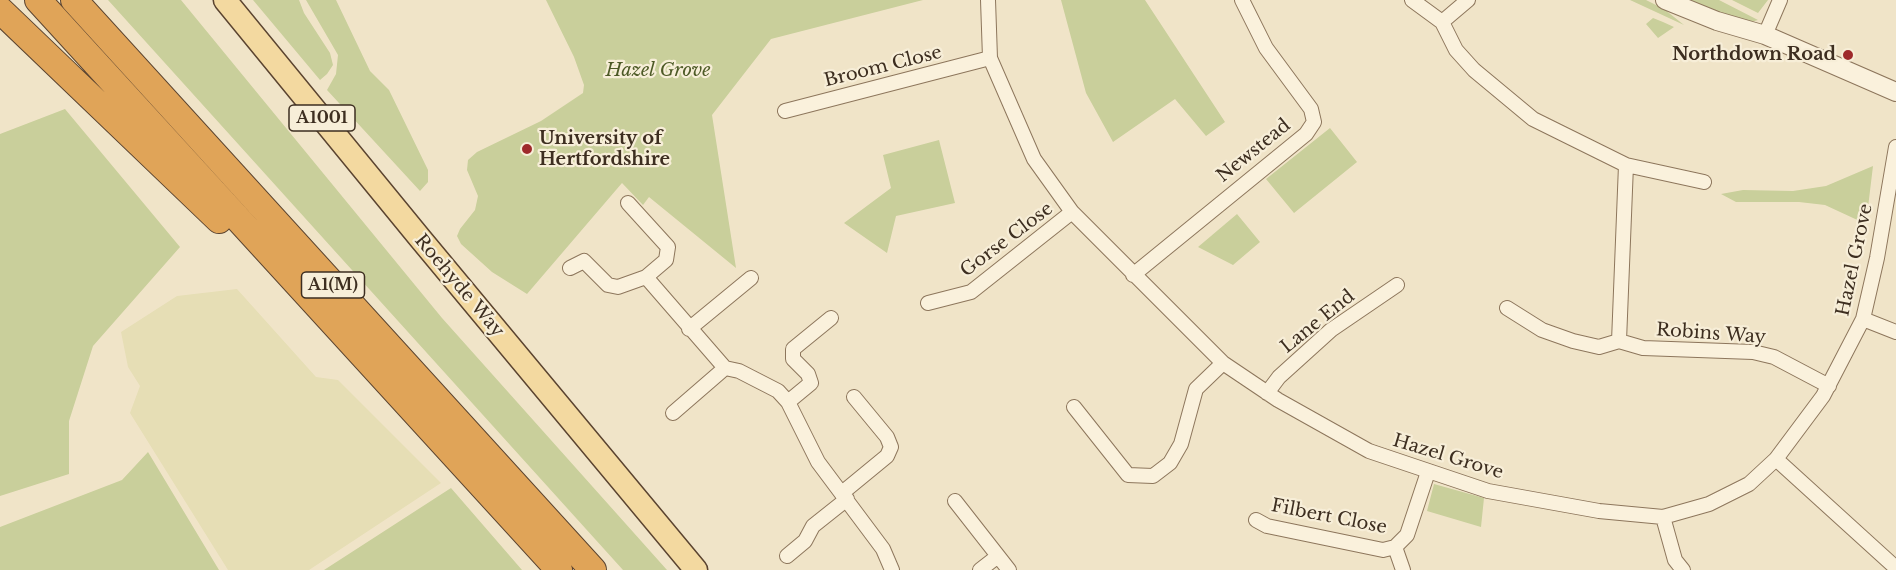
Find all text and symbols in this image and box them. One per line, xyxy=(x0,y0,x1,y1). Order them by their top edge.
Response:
street label: Broom Close xyxy=(822,42,944,92)
place label: Northdown Road xyxy=(1672,44,1836,66)
marker: Northdown Road xyxy=(1841,48,1855,62)
park label: Hazel Grove xyxy=(606,60,710,82)
road number: A1001 xyxy=(289,105,355,131)
street label: Newstead xyxy=(1213,115,1295,187)
place label: University of Hertfordshire xyxy=(539,128,670,170)
marker: University of Hertfordshire xyxy=(520,142,534,156)
street label: Gorse Close xyxy=(956,198,1058,282)
street label: Hazel Grove xyxy=(1833,202,1877,318)
street label: Roehyde Way xyxy=(410,230,508,342)
road number: A1(M) xyxy=(302,272,364,298)
street label: Lane End xyxy=(1277,286,1359,358)
street label: Robins Way xyxy=(1655,319,1767,349)
street label: Hazel Grove xyxy=(1390,430,1506,484)
street label: Filbert Close xyxy=(1269,495,1389,539)

